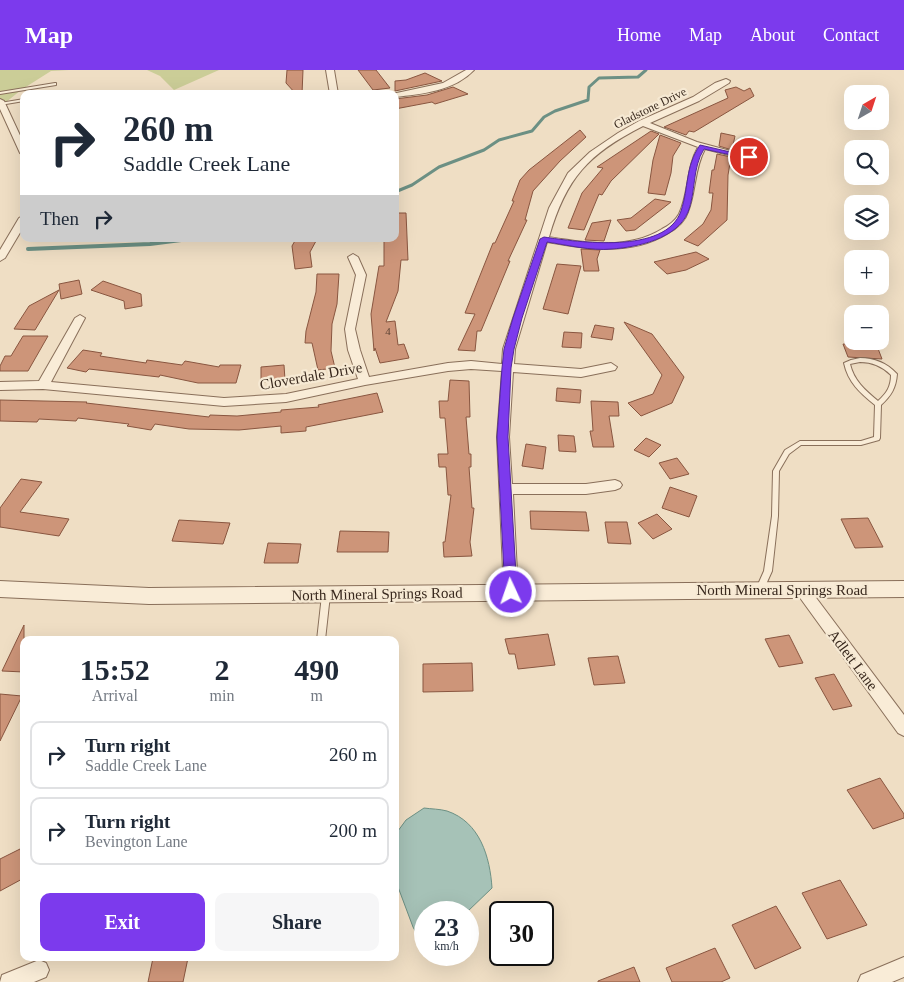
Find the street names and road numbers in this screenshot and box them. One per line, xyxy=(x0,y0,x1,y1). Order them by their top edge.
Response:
street label: Gladstone Drive xyxy=(611,84,689,132)
street label: Cloverdale Drive xyxy=(259,359,364,393)
street label: North Mineral Springs Road xyxy=(696,582,868,598)
street label: North Mineral Springs Road xyxy=(291,584,463,603)
street label: Adlett Lane xyxy=(825,627,881,694)

